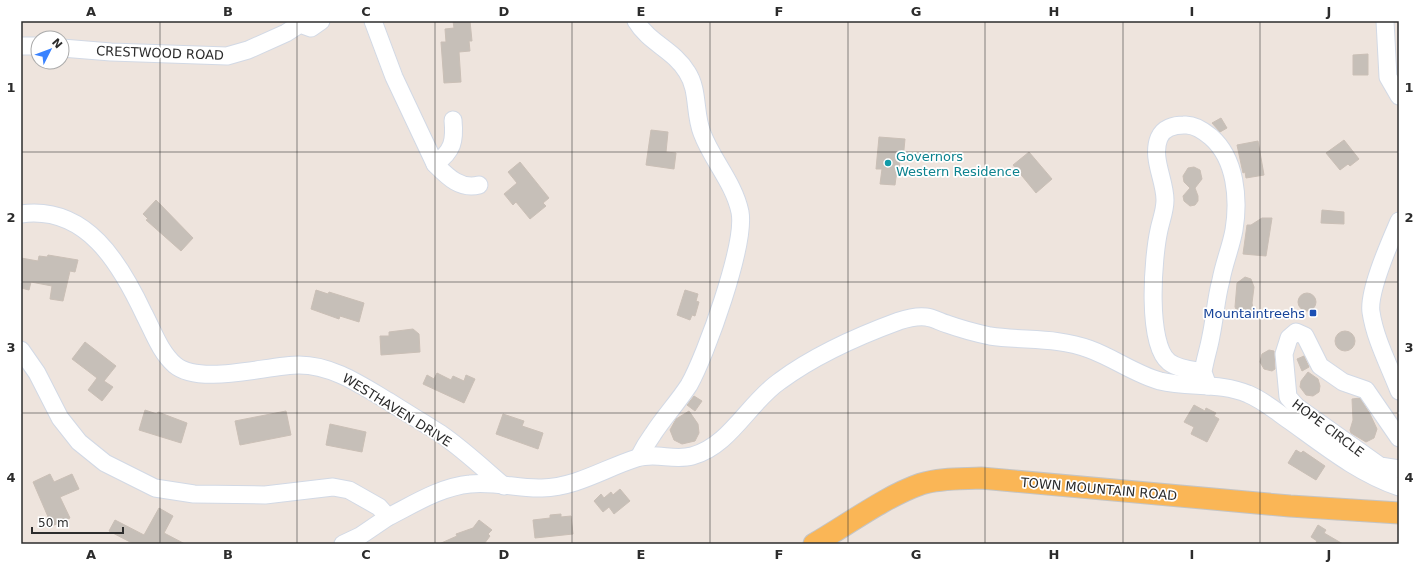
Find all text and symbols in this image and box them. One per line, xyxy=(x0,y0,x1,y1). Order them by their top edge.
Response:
text: A xyxy=(86,4,96,19)
text: B xyxy=(223,4,233,19)
text: C xyxy=(361,4,371,19)
text: D xyxy=(499,4,510,19)
text: E xyxy=(637,4,645,19)
text: F xyxy=(775,4,783,19)
text: G xyxy=(911,4,921,19)
text: H xyxy=(1049,4,1059,19)
text: I xyxy=(1190,4,1194,19)
text: J xyxy=(1326,4,1331,19)
north arrow xyxy=(30,30,70,70)
text: N xyxy=(49,36,65,51)
street label: CRESTWOOD ROAD xyxy=(96,43,224,63)
text: 1 xyxy=(6,80,16,95)
text: 1 xyxy=(1404,80,1414,95)
place label: Governors Western Residence xyxy=(896,149,1020,179)
marker: Governors Western Residence xyxy=(883,158,893,168)
text: 2 xyxy=(6,210,16,225)
text: 2 xyxy=(1404,210,1414,225)
place label: Mountaintreehs xyxy=(1203,306,1305,321)
marker: Mountaintreehs xyxy=(1308,308,1318,318)
text: 3 xyxy=(6,340,16,355)
text: 3 xyxy=(1404,340,1414,355)
street label: WESTHAVEN DRIVE xyxy=(340,370,454,450)
street label: HOPE CIRCLE xyxy=(1289,396,1367,460)
text: 4 xyxy=(6,470,16,485)
text: 4 xyxy=(1404,470,1414,485)
street label: TOWN MOUNTAIN ROAD xyxy=(1019,475,1178,503)
scale bar xyxy=(32,509,123,535)
text: 50 m xyxy=(38,516,69,530)
text: A xyxy=(86,547,96,562)
text: B xyxy=(223,547,233,562)
text: C xyxy=(361,547,371,562)
text: D xyxy=(499,547,510,562)
text: E xyxy=(637,547,645,562)
text: F xyxy=(775,547,783,562)
text: G xyxy=(911,547,921,562)
text: H xyxy=(1049,547,1059,562)
text: I xyxy=(1190,547,1194,562)
text: J xyxy=(1326,547,1331,562)

